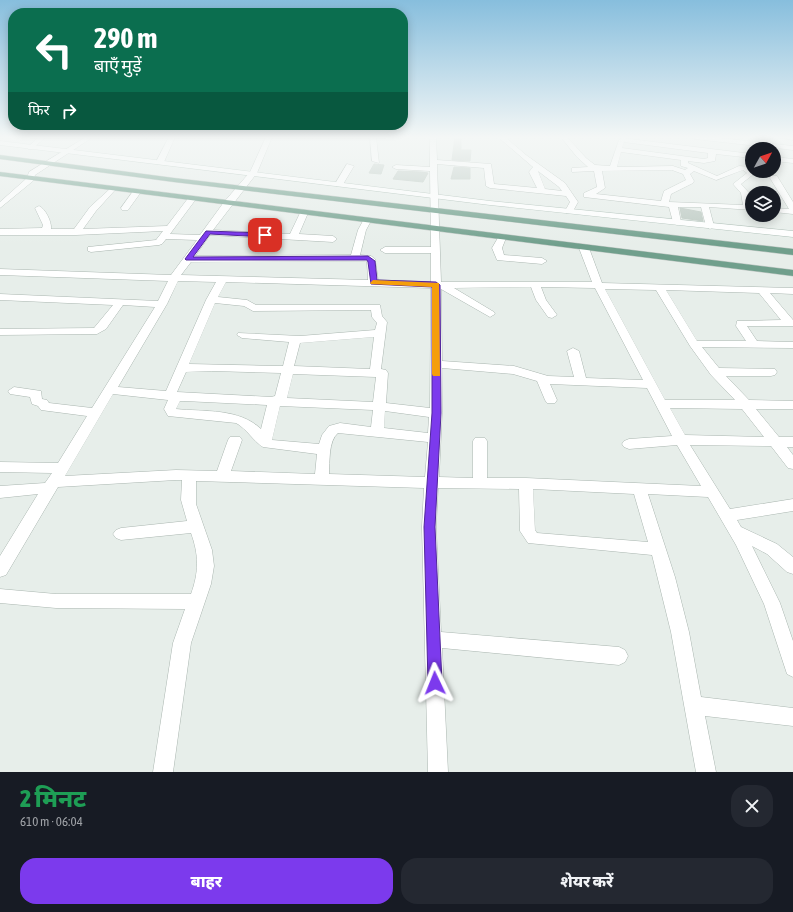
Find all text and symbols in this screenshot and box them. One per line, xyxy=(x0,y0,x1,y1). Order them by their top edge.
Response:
text: 290 m xyxy=(94,22,157,54)
icon: left xyxy=(28,24,80,76)
text: बाएँ मुड़ें xyxy=(94,55,142,76)
icon: right xyxy=(58,100,80,122)
text: फिर xyxy=(28,101,50,118)
north arrow xyxy=(745,142,781,178)
map controls xyxy=(745,142,781,222)
button: layers xyxy=(745,186,781,222)
pin xyxy=(248,218,282,252)
icon: arrive xyxy=(254,224,276,246)
position arrow xyxy=(414,662,456,704)
text: 2 मिनट xyxy=(20,785,86,812)
button: close xyxy=(731,785,773,827)
text: 610 m · 06:04 xyxy=(20,814,83,829)
button: बाहर xyxy=(20,858,393,904)
button: शेयर करें xyxy=(401,858,773,904)

